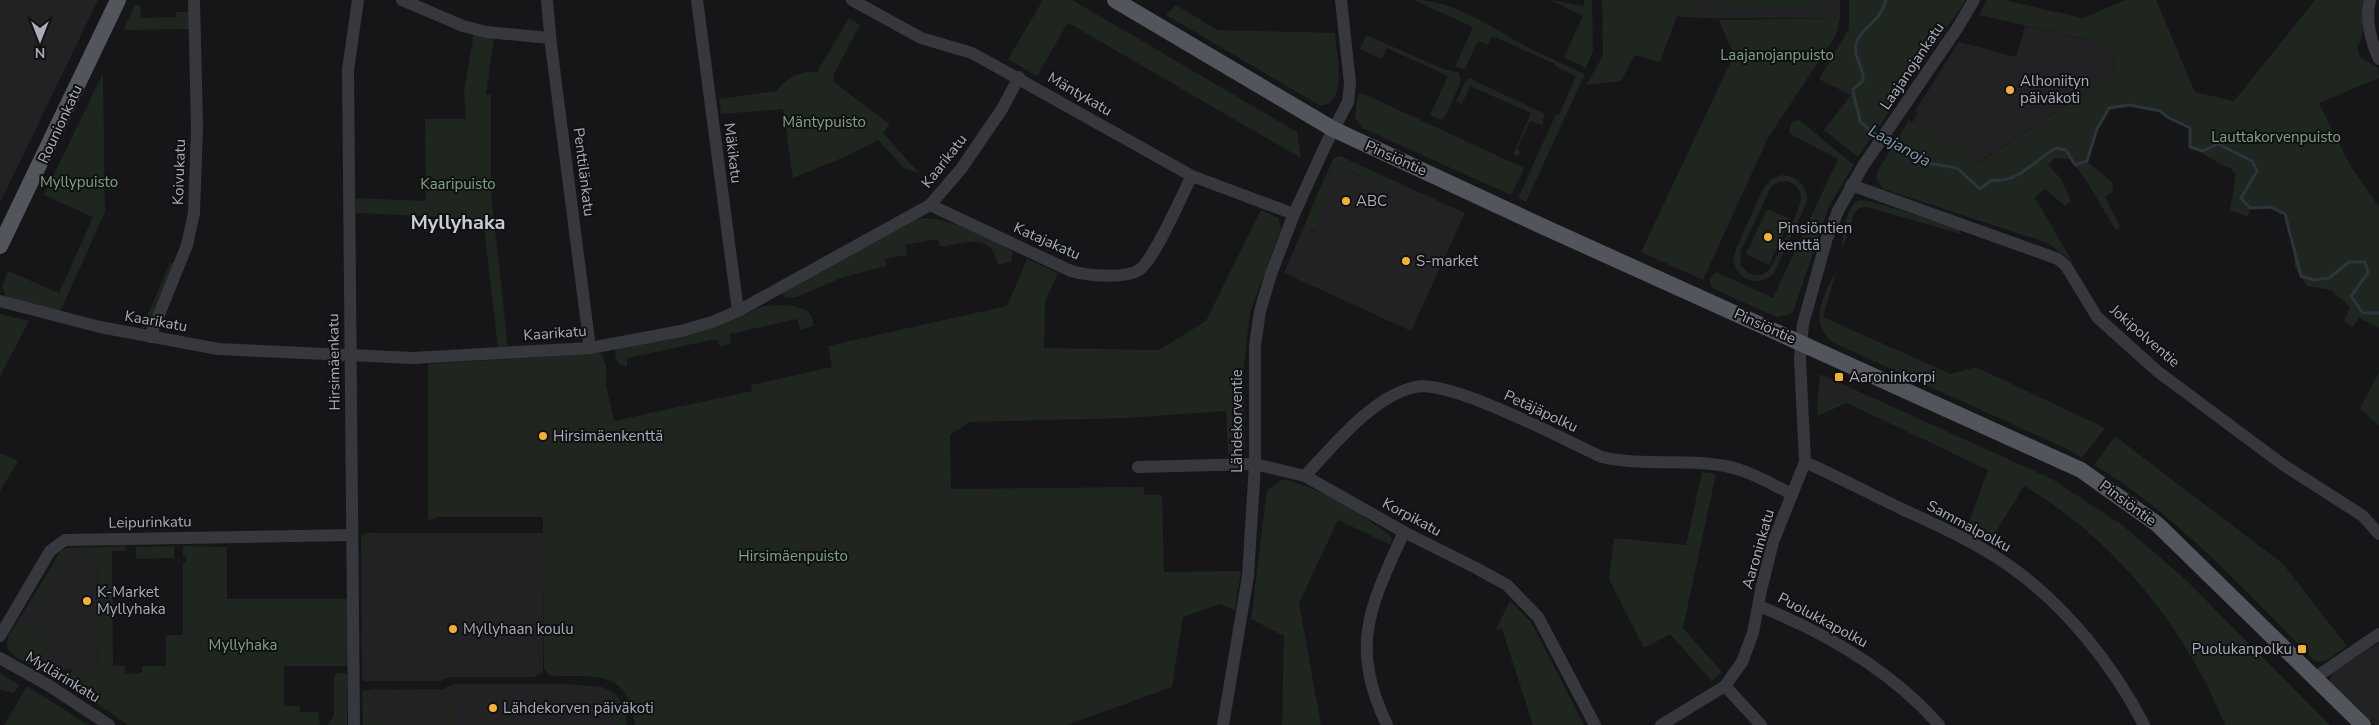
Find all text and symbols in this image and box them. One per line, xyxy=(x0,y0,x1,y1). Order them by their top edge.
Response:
north arrow xyxy=(15,15,65,65)
street label: Laajanojankatu xyxy=(1875,18,1949,114)
text: N xyxy=(35,43,45,62)
park label: Laajanojanpuisto xyxy=(1720,45,1834,65)
street label: Mäntykatu xyxy=(1044,67,1116,121)
place label: Alhoniityn päiväkoti xyxy=(2020,71,2089,108)
street label: Rounionkatu xyxy=(33,81,87,167)
marker: Alhoniityn päiväkoti xyxy=(2004,84,2016,96)
park label: Mäntypuisto xyxy=(782,112,866,132)
water label: Laajanoja xyxy=(1864,120,1935,172)
street label: Mäkikatu xyxy=(719,122,747,184)
street label: Penttilänkatu xyxy=(569,126,599,218)
park label: Lauttakorvenpuisto xyxy=(2211,127,2341,147)
street label: Kaarikatu xyxy=(917,130,971,192)
street label: Pinsiöntie xyxy=(1362,135,1430,181)
street label: Koivukatu xyxy=(168,139,190,205)
park label: Myllypuisto xyxy=(40,172,118,192)
park label: Kaaripuisto xyxy=(420,174,496,194)
place label: ABC xyxy=(1356,191,1387,211)
marker: ABC xyxy=(1340,195,1352,207)
district label: Myllyhaka xyxy=(410,209,506,236)
street label: Katajakatu xyxy=(1010,217,1084,265)
place label: Pinsiöntien kenttä xyxy=(1778,218,1852,255)
marker: Pinsiöntien kenttä xyxy=(1762,231,1774,243)
place label: S-market xyxy=(1416,251,1479,271)
marker: S-market xyxy=(1400,255,1412,267)
street label: Jokipolventie xyxy=(2105,299,2184,372)
street label: Pinsiöntie xyxy=(1731,303,1799,349)
street label: Kaarikatu xyxy=(123,306,189,336)
street label: Hirsimäenkatu xyxy=(323,313,345,411)
street label: Kaarikatu xyxy=(523,321,587,345)
place label: Aaroninkorpi xyxy=(1849,367,1935,387)
street label: Lähdekorventie xyxy=(1227,369,1247,473)
marker: Aaroninkorpi xyxy=(1833,371,1845,383)
street label: Petäjäpolku xyxy=(1501,385,1581,437)
place label: Hirsimäenkenttä xyxy=(553,426,663,446)
marker: Hirsimäenkenttä xyxy=(537,430,549,442)
street label: Pinsiöntie xyxy=(2096,476,2160,530)
street label: Korpikatu xyxy=(1379,493,1445,541)
street label: Sammalpolku xyxy=(1923,495,2015,557)
street label: Aaroninkatu xyxy=(1737,507,1779,591)
street label: Leipurinkatu xyxy=(108,511,192,533)
park label: Hirsimäenpuisto xyxy=(738,546,848,566)
place label: K-Market Myllyhaka xyxy=(97,582,166,619)
street label: Puolukkapolku xyxy=(1774,588,1872,652)
marker: K-Market Myllyhaka xyxy=(81,595,93,607)
place label: Myllyhaan koulu xyxy=(463,619,574,639)
marker: Myllyhaan koulu xyxy=(447,623,459,635)
park label: Myllyhaka xyxy=(209,635,277,655)
place label: Puolukanpolku xyxy=(2192,639,2292,659)
marker: Puolukanpolku xyxy=(2296,643,2308,655)
street label: Myllärinkatu xyxy=(22,647,104,707)
place label: Lähdekorven päiväkoti xyxy=(503,698,654,718)
marker: Lähdekorven päiväkoti xyxy=(487,702,499,714)

